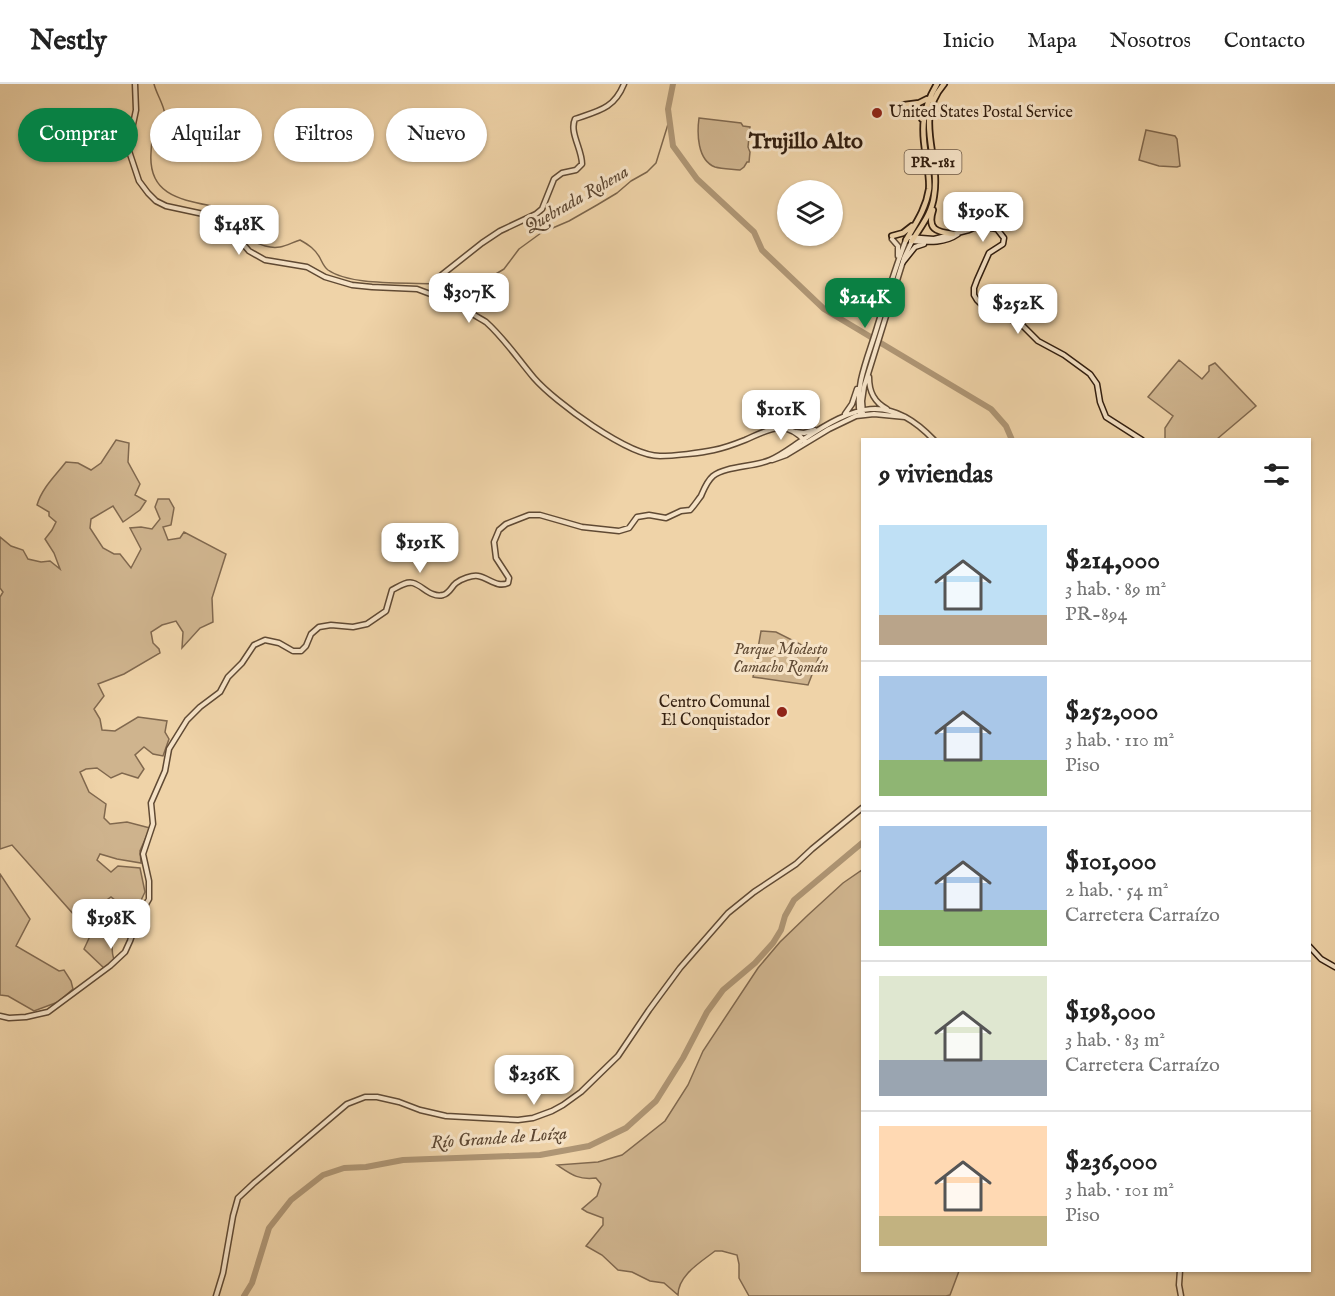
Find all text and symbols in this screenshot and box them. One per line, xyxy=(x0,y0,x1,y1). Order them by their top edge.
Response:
text: Nestly xyxy=(30,24,107,59)
text: Inicio xyxy=(943,28,994,55)
text: Mapa xyxy=(1027,28,1077,55)
text: Nosotros xyxy=(1110,28,1191,55)
text: Contacto xyxy=(1224,28,1305,55)
place label: United States Postal Service xyxy=(889,103,1073,123)
marker: United States Postal Service xyxy=(870,106,884,120)
chip: Comprar xyxy=(18,108,138,162)
chip: Alquilar xyxy=(150,108,262,162)
chip: Filtros xyxy=(274,108,374,162)
chip: Nuevo xyxy=(386,108,487,162)
district label: Trujillo Alto xyxy=(748,128,863,156)
road number: PR-181 xyxy=(904,150,962,174)
water label: Quebrada Rohena xyxy=(521,161,633,239)
map controls xyxy=(777,180,843,246)
button: layers xyxy=(777,180,843,246)
pin: $190K xyxy=(941,192,1025,243)
text: $190K xyxy=(957,199,1009,224)
pin: $148K xyxy=(197,205,281,256)
text: $148K xyxy=(214,212,264,237)
pin: $307K xyxy=(427,273,511,324)
pin: $214K xyxy=(823,278,907,329)
text: $307K xyxy=(443,280,495,305)
pin: $252K xyxy=(976,284,1060,335)
text: $214K xyxy=(839,285,891,310)
text: $252K xyxy=(992,291,1044,316)
pin: $101K xyxy=(739,390,823,441)
text: $101K xyxy=(756,397,806,422)
text: 9 viviendas xyxy=(879,458,993,491)
icon: filters xyxy=(1260,458,1293,491)
pin: $191K xyxy=(378,523,462,574)
text: $191K xyxy=(395,530,445,555)
text: $214,000 xyxy=(1065,544,1160,577)
icon: home xyxy=(927,549,999,621)
text: 3 hab. · 89 m² xyxy=(1065,577,1166,602)
text: PR-894 xyxy=(1065,602,1127,627)
park label: Parque Modesto Camacho Román xyxy=(733,640,829,678)
place label: Centro Comunal El Conquistador xyxy=(659,693,771,731)
text: $252,000 xyxy=(1065,695,1158,728)
icon: home xyxy=(927,700,999,772)
marker: Centro Comunal El Conquistador xyxy=(775,705,789,719)
text: 3 hab. · 110 m² xyxy=(1065,728,1174,753)
text: Piso xyxy=(1065,753,1100,778)
text: $101,000 xyxy=(1065,845,1156,878)
icon: home xyxy=(927,850,999,922)
text: 2 hab. · 54 m² xyxy=(1065,878,1169,903)
pin: $198K xyxy=(69,899,153,950)
text: Carretera Carraízo xyxy=(1065,903,1220,928)
text: $198K xyxy=(86,906,136,931)
text: $198,000 xyxy=(1065,995,1156,1028)
icon: home xyxy=(927,1000,999,1072)
text: 3 hab. · 83 m² xyxy=(1065,1028,1165,1053)
text: Carretera Carraízo xyxy=(1065,1053,1220,1078)
pin: $236K xyxy=(492,1055,576,1106)
text: $236K xyxy=(509,1062,559,1087)
water label: Río Grande de Loíza xyxy=(430,1123,568,1155)
text: $236,000 xyxy=(1065,1145,1158,1178)
icon: home xyxy=(927,1150,999,1222)
text: 3 hab. · 101 m² xyxy=(1065,1178,1174,1203)
text: Piso xyxy=(1065,1203,1100,1228)

